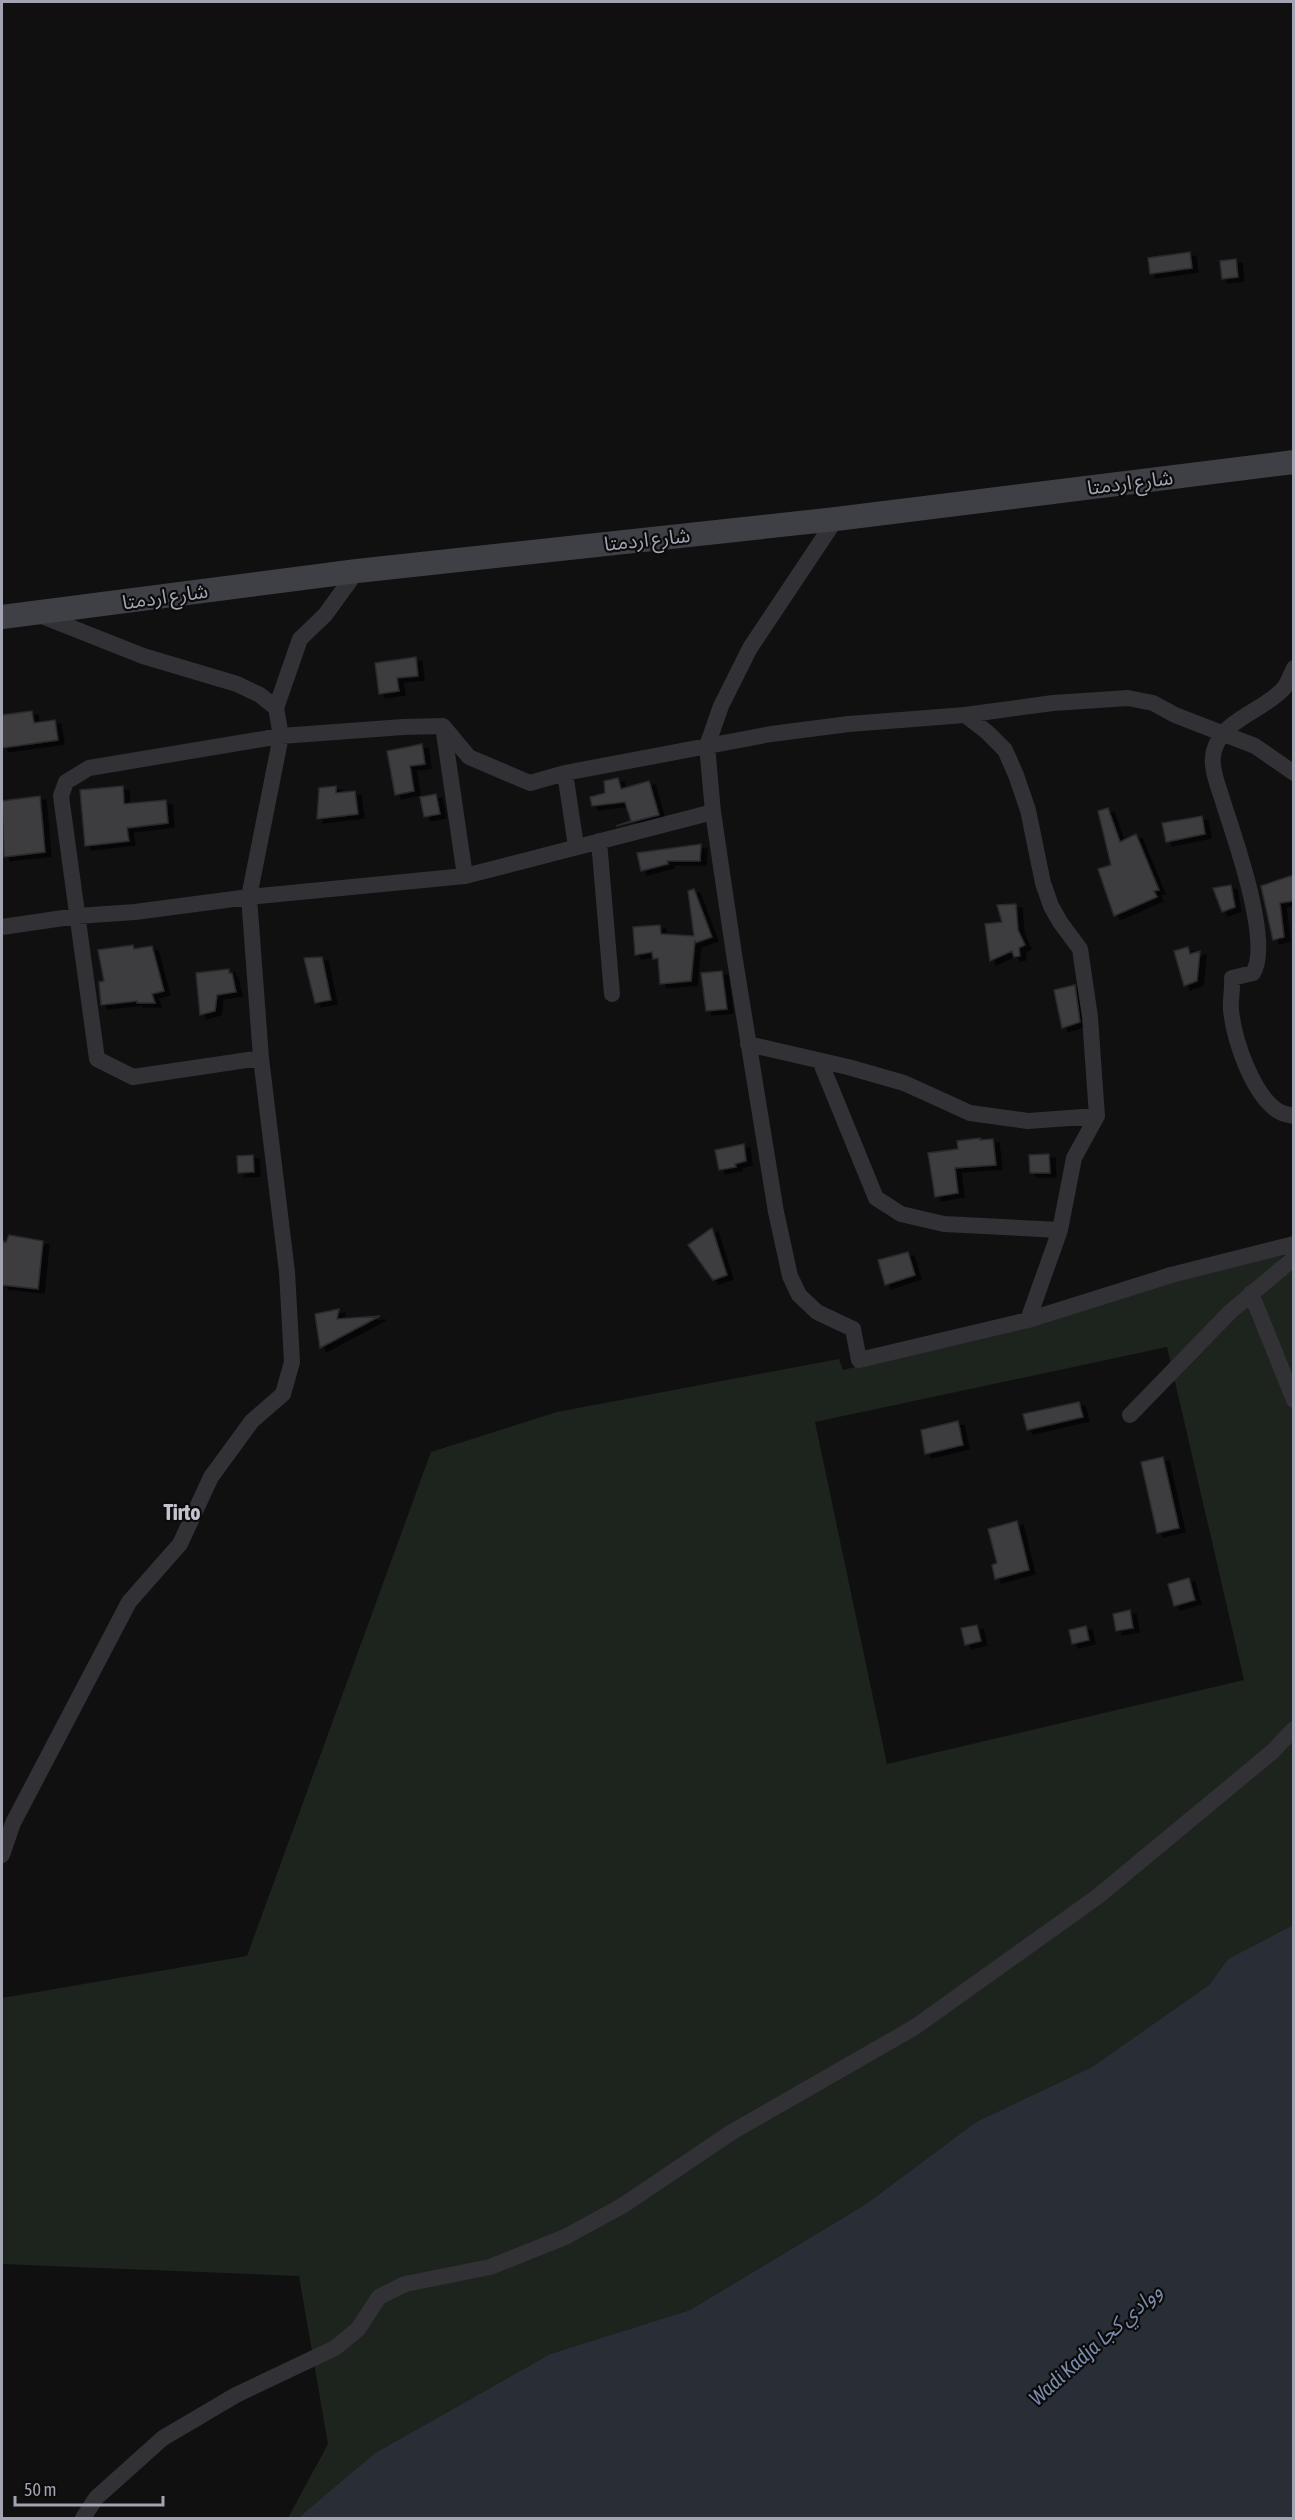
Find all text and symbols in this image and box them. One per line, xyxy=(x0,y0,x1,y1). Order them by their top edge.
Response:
street label: شارع اردمتا xyxy=(1086,465,1175,503)
street label: شارع اردمتا xyxy=(603,523,692,559)
street label: شارع اردمتا xyxy=(121,579,210,617)
district label: Tirto xyxy=(163,1499,201,1525)
water label: Wadi Kadja ووادي كجا xyxy=(1024,2278,1169,2413)
scale bar xyxy=(15,2469,164,2507)
text: 50 m xyxy=(24,2479,56,2500)

